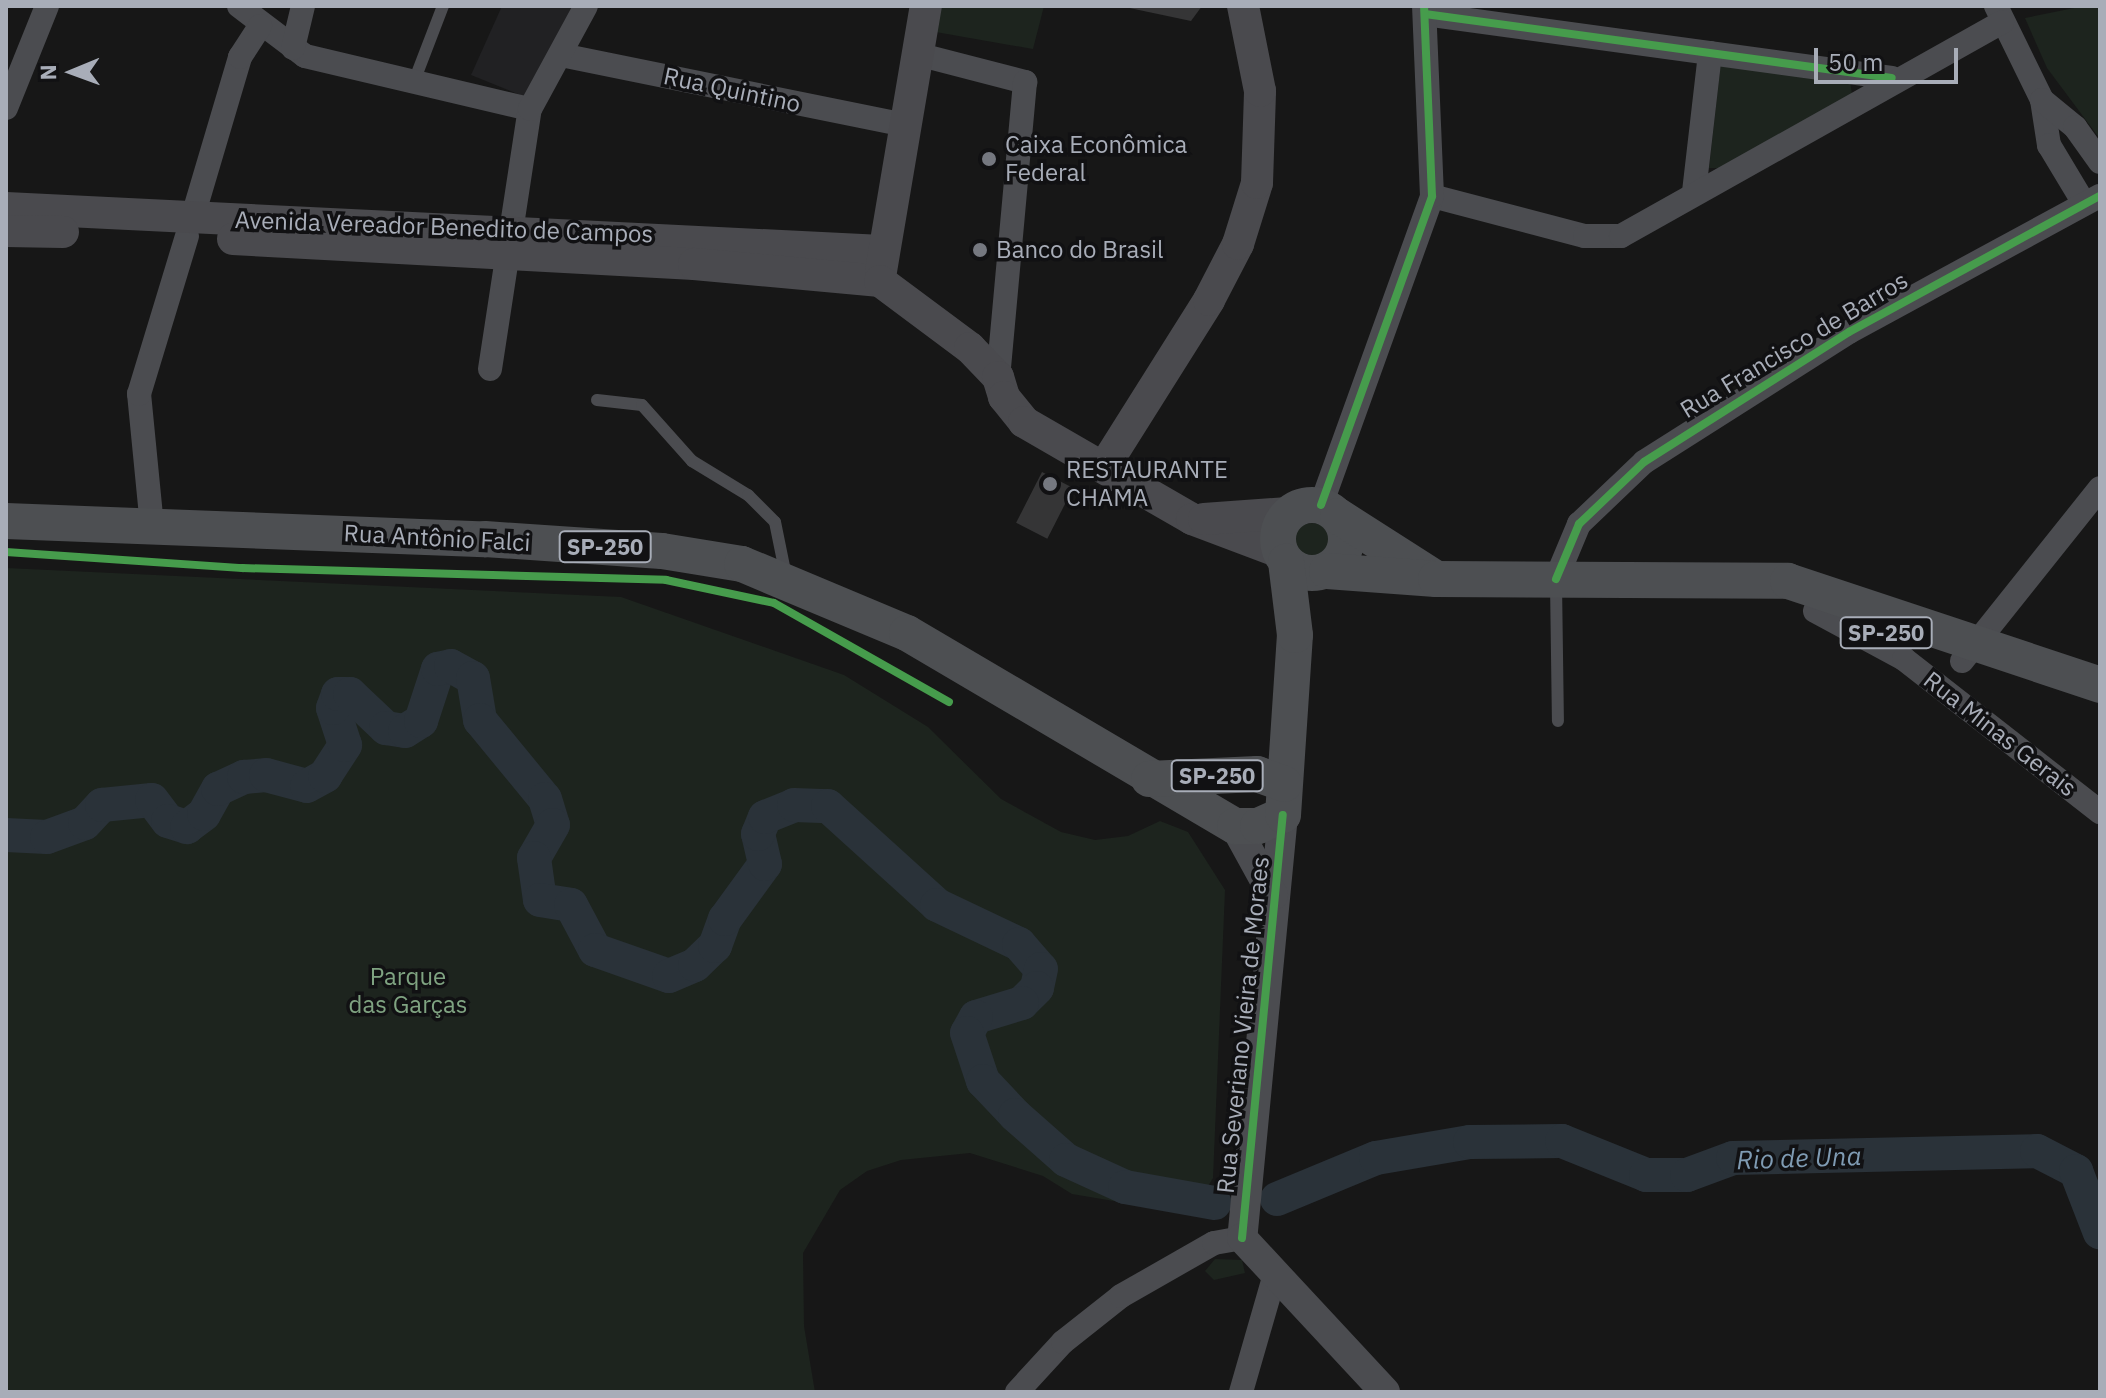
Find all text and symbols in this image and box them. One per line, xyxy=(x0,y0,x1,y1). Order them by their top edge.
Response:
north arrow xyxy=(32,32,112,112)
scale bar xyxy=(1818,32,1962,82)
text: 50 m xyxy=(1828,46,1883,78)
street label: Rua Quintino xyxy=(661,61,803,119)
text: N xyxy=(33,64,62,81)
place label: Caixa Econômica Federal xyxy=(1005,131,1187,187)
marker: Caixa Econômica Federal xyxy=(980,150,998,168)
street label: Avenida Vereador Benedito de Campos xyxy=(234,205,654,249)
place label: Banco do Brasil xyxy=(996,236,1164,264)
marker: Banco do Brasil xyxy=(971,241,989,259)
street label: Rua Francisco de Barros xyxy=(1675,266,1913,424)
place label: RESTAURANTE CHAMA xyxy=(1066,456,1228,512)
marker: RESTAURANTE CHAMA xyxy=(1041,475,1059,493)
street label: Rua Antônio Falci xyxy=(343,519,531,557)
road number: SP-250 xyxy=(557,529,653,565)
road number: SP-250 xyxy=(1838,615,1934,651)
street label: Rua Minas Gerais xyxy=(1918,665,2082,803)
road number: SP-250 xyxy=(1169,758,1265,794)
street label: Rua Severiano Vieira de Moraes xyxy=(1211,855,1275,1195)
park label: Parque das Garças xyxy=(349,963,467,1019)
water label: Rio de Una xyxy=(1736,1140,1862,1176)

